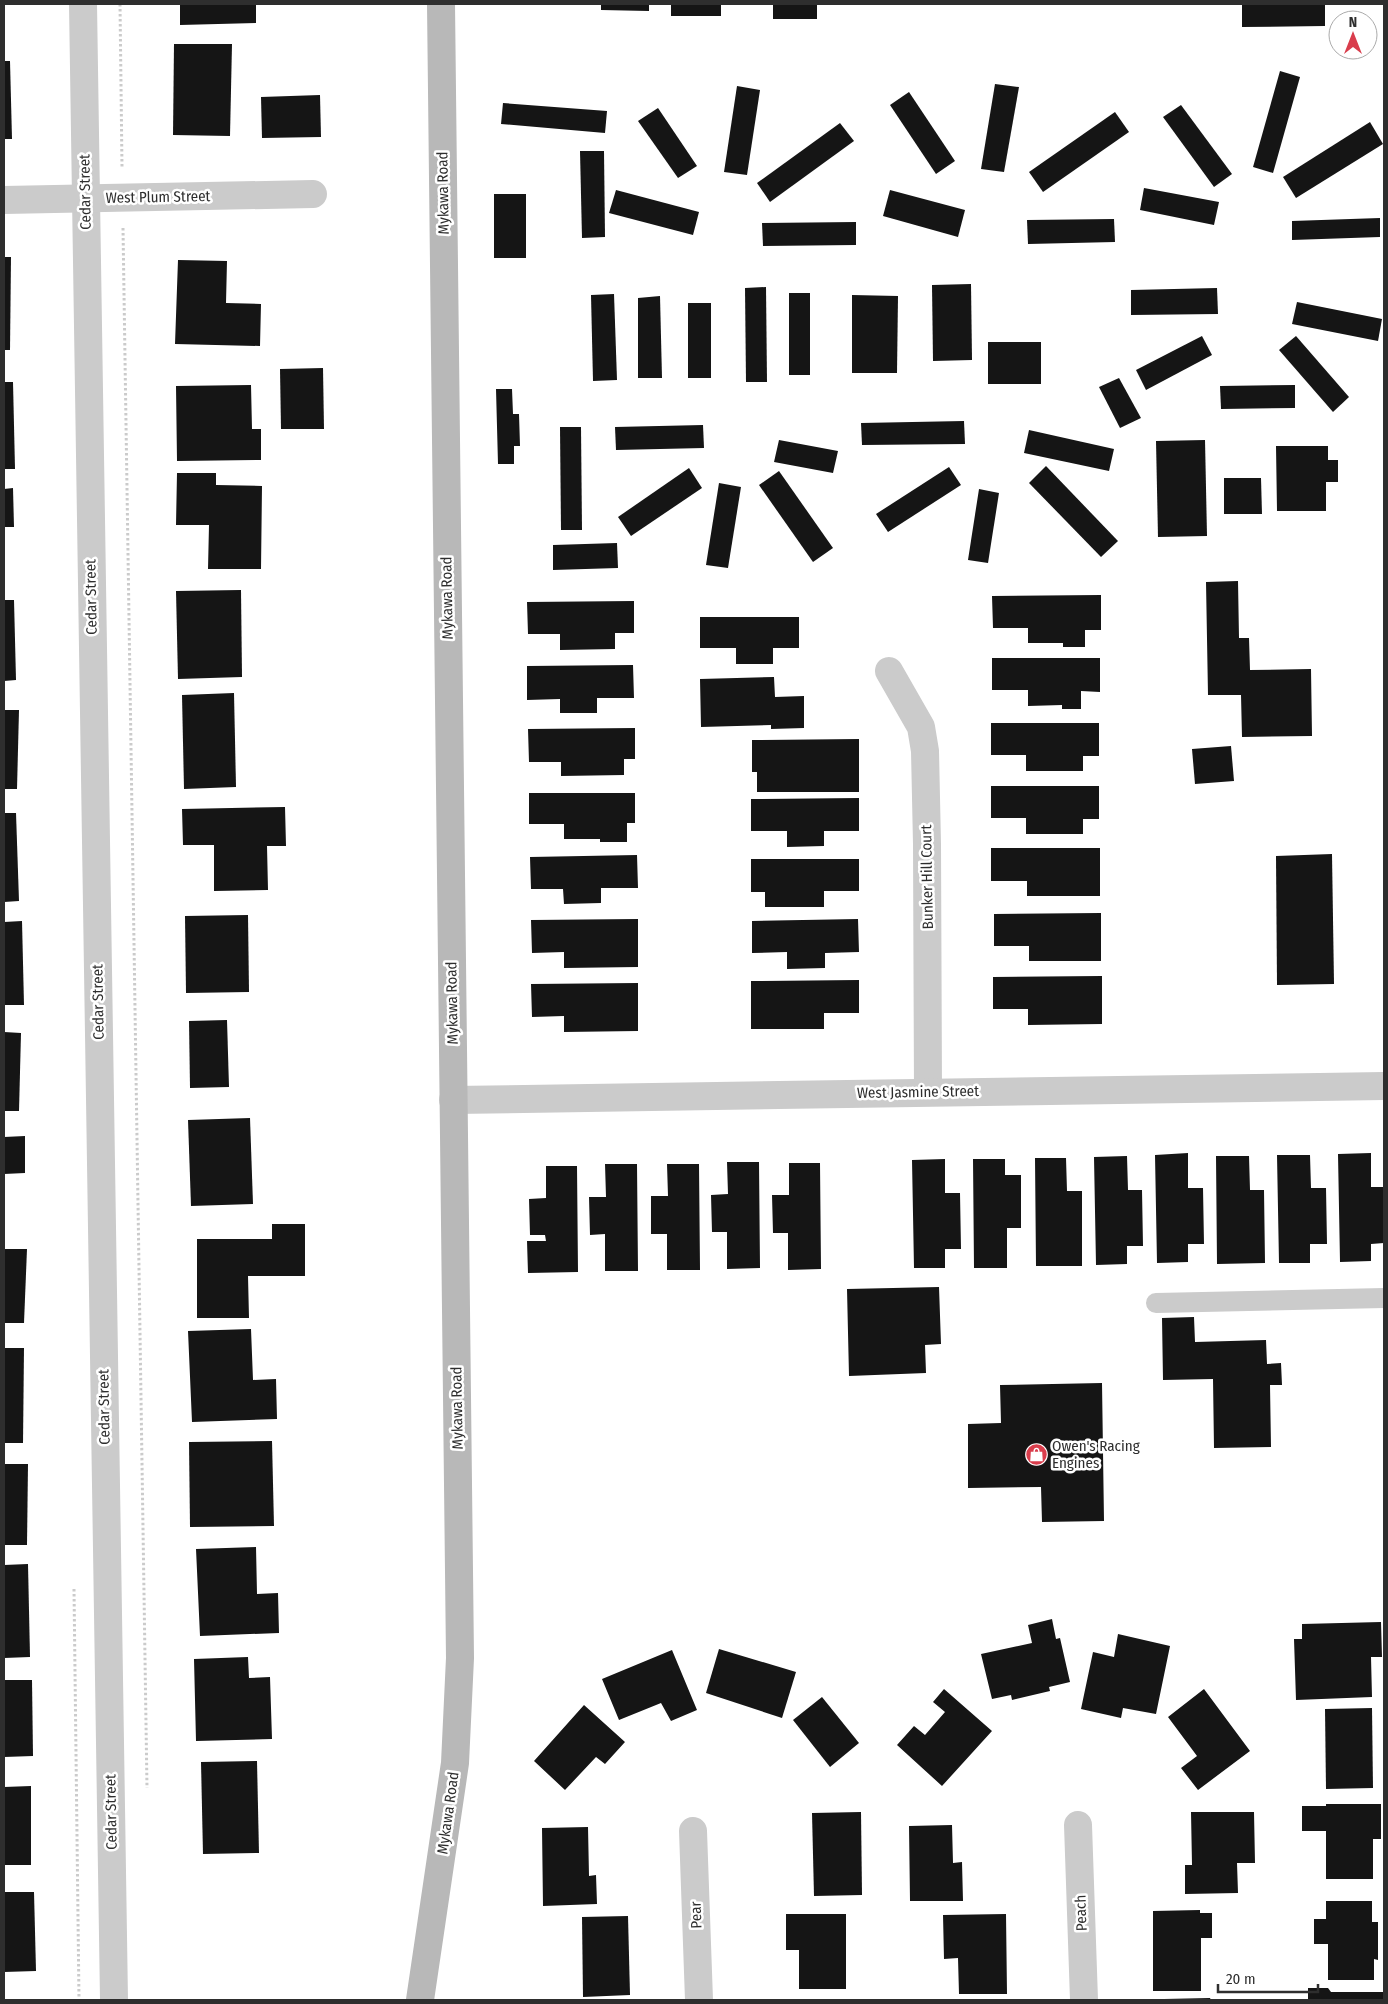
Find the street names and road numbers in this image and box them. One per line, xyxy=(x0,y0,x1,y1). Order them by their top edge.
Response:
street label: Mykawa Road xyxy=(433,151,453,235)
street label: Cedar Street xyxy=(75,154,95,230)
street label: West Plum Street xyxy=(105,187,211,207)
street label: Mykawa Road xyxy=(437,556,457,640)
street label: Cedar Street xyxy=(81,559,101,635)
street label: Bunker Hill Court xyxy=(917,825,937,929)
street label: Mykawa Road xyxy=(442,961,462,1045)
street label: Cedar Street xyxy=(88,964,108,1040)
street label: West Jasmine Street xyxy=(857,1082,979,1102)
street label: Mykawa Road xyxy=(447,1366,467,1450)
street label: Cedar Street xyxy=(94,1369,114,1445)
street label: Mykawa Road xyxy=(433,1771,463,1855)
street label: Cedar Street xyxy=(101,1774,121,1850)
street label: Peach xyxy=(1071,1895,1091,1931)
street label: Pear xyxy=(687,1900,705,1929)

